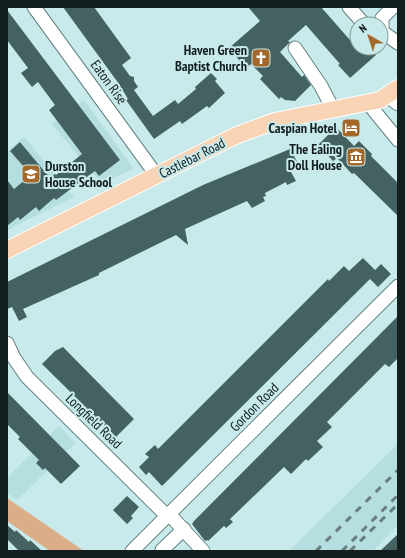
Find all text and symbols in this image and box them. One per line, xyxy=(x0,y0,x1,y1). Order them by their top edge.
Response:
north arrow xyxy=(349,16,389,56)
text: N xyxy=(356,21,369,36)
place label: Haven Green Baptist Church xyxy=(175,41,247,75)
church icon: Haven Green Baptist Church xyxy=(250,47,272,69)
street label: Eaton Rise xyxy=(87,56,131,108)
hotel icon: Caspian Hotel xyxy=(340,117,362,139)
place label: Caspian Hotel xyxy=(269,119,338,137)
street label: Castlebar Road xyxy=(156,134,228,182)
place label: The Ealing Doll House xyxy=(288,140,342,174)
museum icon: The Ealing Doll House xyxy=(345,146,367,168)
place label: Durston House School xyxy=(45,157,112,191)
school or university icon: Durston House School xyxy=(20,163,42,185)
street label: Gordon Road xyxy=(226,379,282,435)
street label: Longfield Road xyxy=(62,390,126,452)

